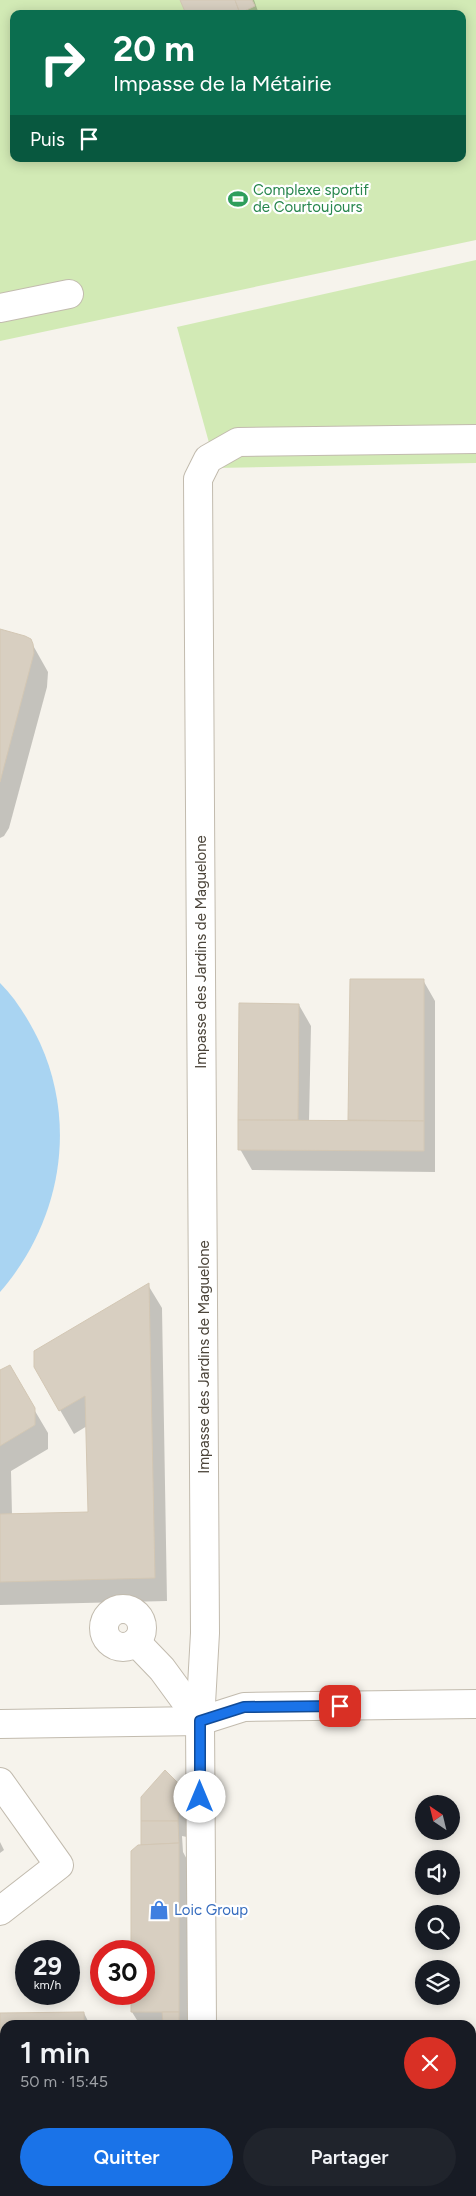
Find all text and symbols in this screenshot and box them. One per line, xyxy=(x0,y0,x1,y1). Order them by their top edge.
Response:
text: 20 m xyxy=(113,28,195,70)
icon: right xyxy=(30,30,95,95)
text: Impasse de la Métairie xyxy=(113,70,331,97)
icon: arrive xyxy=(75,125,103,153)
text: Puis xyxy=(30,128,65,151)
place label: Complexe sportif de Courtoujours xyxy=(253,181,369,216)
sports icon: Complexe sportif de Courtoujours xyxy=(227,188,249,210)
street label: Impasse des Jardins de Maguelone xyxy=(192,835,210,1069)
street label: Impasse des Jardins de Maguelone xyxy=(195,1240,213,1474)
pin xyxy=(319,1685,361,1727)
icon: arrive xyxy=(326,1692,354,1720)
position arrow xyxy=(173,1770,225,1822)
north arrow xyxy=(415,1795,460,1840)
map controls xyxy=(415,1795,460,2005)
button: sound xyxy=(415,1850,460,1895)
shop icon: Loic Group xyxy=(148,1899,170,1921)
place label: Loic Group xyxy=(174,1901,248,1919)
button: search xyxy=(415,1905,460,1950)
speed limit sign: 30 xyxy=(90,1940,155,2005)
text: 29 xyxy=(33,1951,62,1981)
button: layers xyxy=(415,1960,460,2005)
text: km/h xyxy=(34,1978,61,1992)
text: 1 min xyxy=(20,2034,90,2071)
button: close xyxy=(404,2037,456,2089)
text: 50 m · 15:45 xyxy=(20,2072,108,2091)
button: Quitter xyxy=(20,2128,233,2186)
button: Partager xyxy=(243,2128,456,2186)

